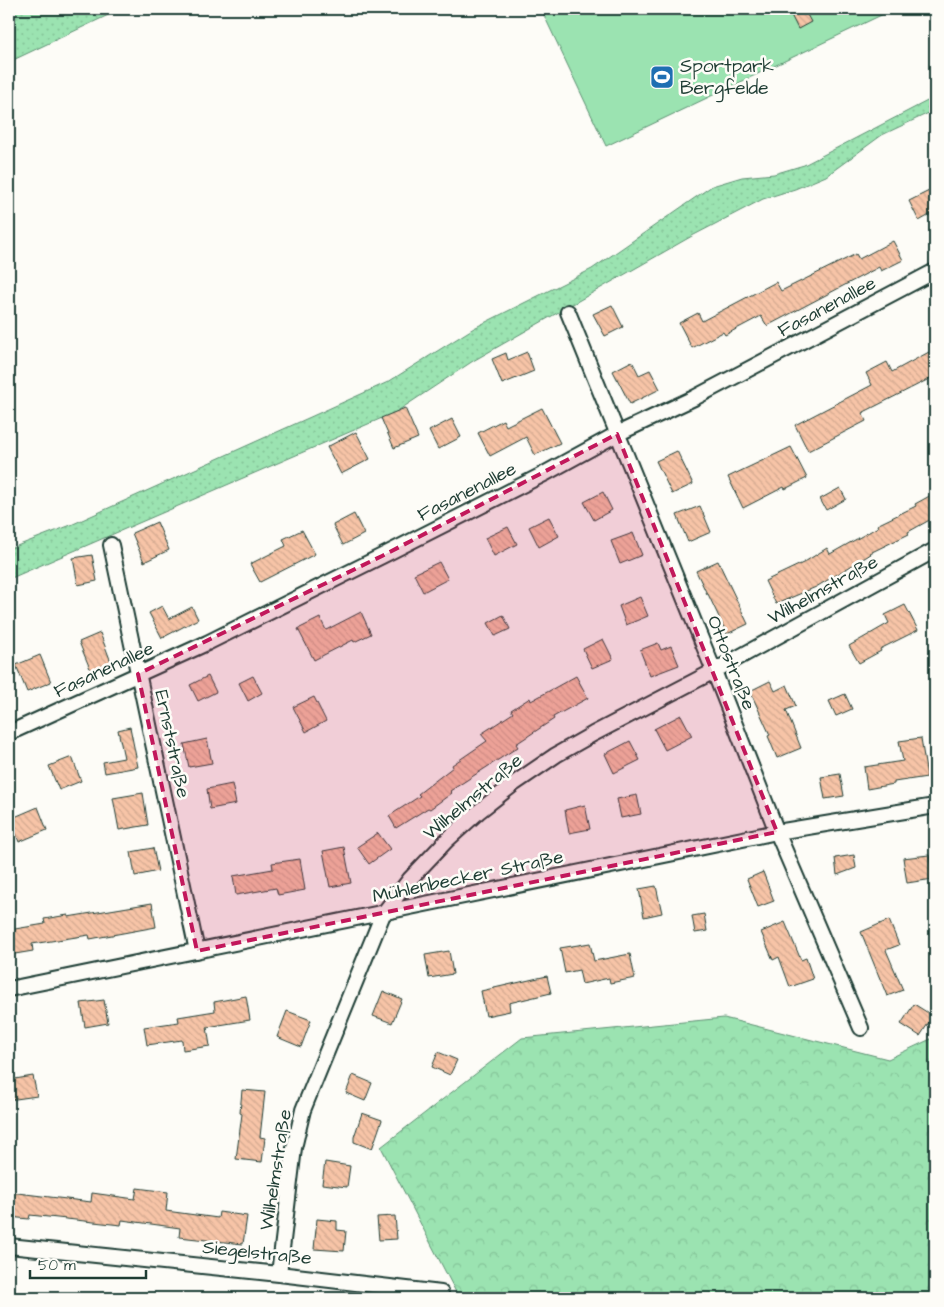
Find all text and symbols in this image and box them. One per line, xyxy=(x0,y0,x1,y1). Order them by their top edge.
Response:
place label: Sportpark Bergfelde xyxy=(680,53,774,103)
sports icon: Sportpark Bergfelde xyxy=(649,64,675,90)
street label: Fasanenallee xyxy=(773,270,881,344)
street label: Fasanenallee xyxy=(413,456,521,528)
street label: Wilhelmstraße xyxy=(763,549,883,631)
street label: Ottostraße xyxy=(700,612,762,714)
street label: Fasanenallee xyxy=(50,635,158,705)
street label: Ernststraße xyxy=(147,688,197,800)
street label: Wilhelmstraße xyxy=(417,747,529,847)
street label: Mühlenbecker Straße xyxy=(370,844,566,910)
street label: Wilhelmstraße xyxy=(253,1107,299,1233)
street label: Siegelstraße xyxy=(201,1234,313,1273)
scale bar xyxy=(30,1247,146,1279)
text: 50 m xyxy=(38,1255,76,1276)

